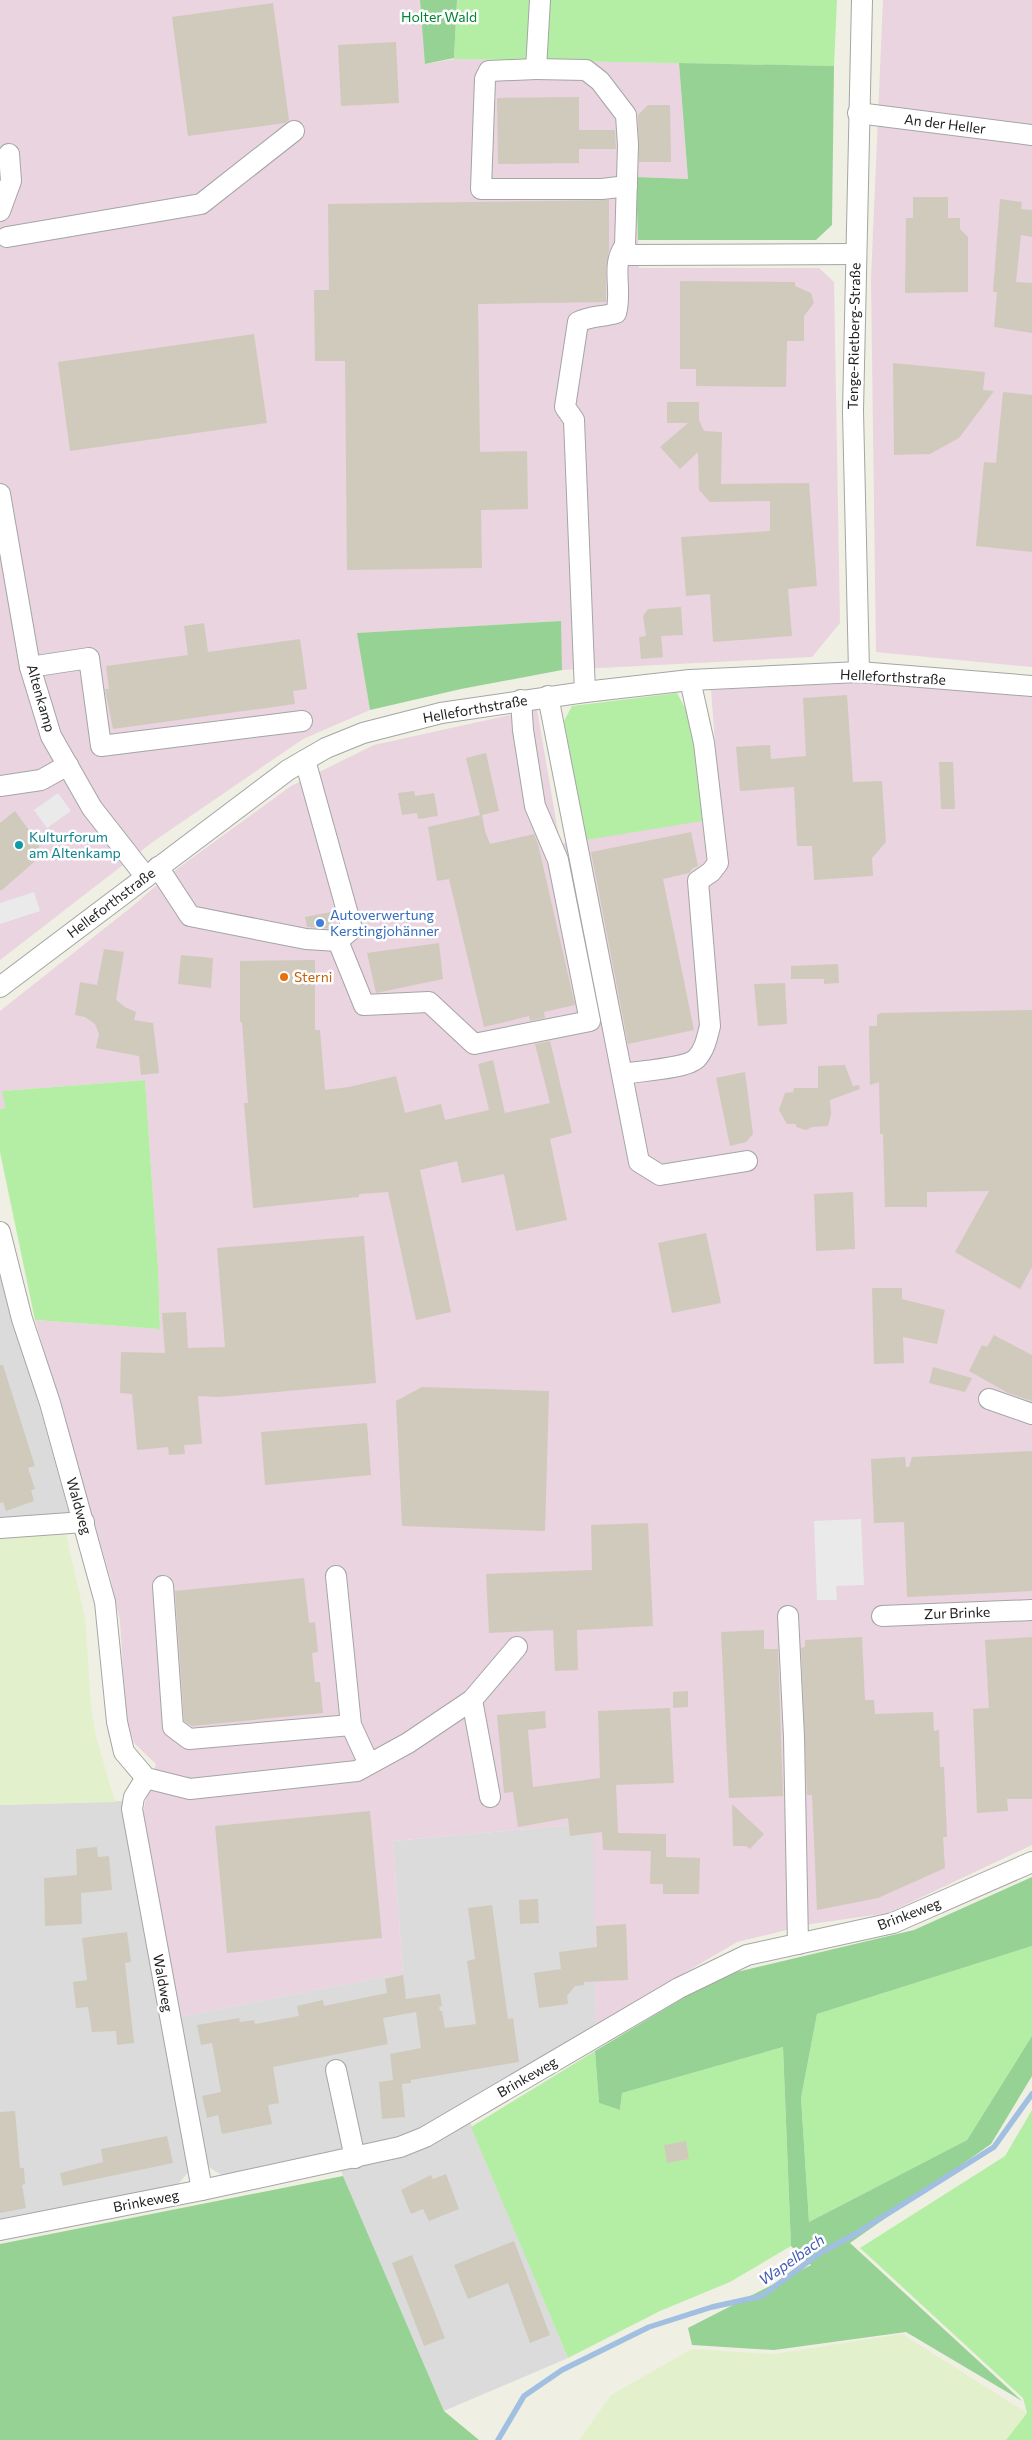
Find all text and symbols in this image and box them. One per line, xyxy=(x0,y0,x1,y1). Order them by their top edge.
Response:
park label: Holter Wald xyxy=(401,8,477,25)
street label: An der Heller xyxy=(903,110,987,137)
street label: Tenge-Rietberg-Straße xyxy=(844,262,863,410)
street label: Altenkamp xyxy=(24,662,59,734)
street label: Helleforthstraße xyxy=(840,665,946,688)
street label: Helleforthstraße xyxy=(421,691,529,726)
place label: Kulturforum am Altenkamp xyxy=(29,828,121,861)
marker: Kulturforum am Altenkamp xyxy=(13,839,25,851)
street label: Helleforthstraße xyxy=(63,864,158,941)
place label: Autoverwertung Kerstingjohänner xyxy=(330,906,440,939)
marker: Autoverwertung Kerstingjohänner xyxy=(314,917,326,929)
place label: Sterni xyxy=(294,968,332,985)
marker: Sterni xyxy=(278,971,290,983)
street label: Waldweg xyxy=(63,1475,96,1537)
street label: Zur Brinke xyxy=(924,1603,990,1622)
street label: Brinkeweg xyxy=(875,1894,943,1933)
street label: Waldweg xyxy=(150,1953,177,2014)
street label: Brinkeweg xyxy=(494,2052,560,2101)
street label: Brinkeweg xyxy=(112,2186,181,2215)
water label: Wapelbach xyxy=(755,2230,828,2288)

